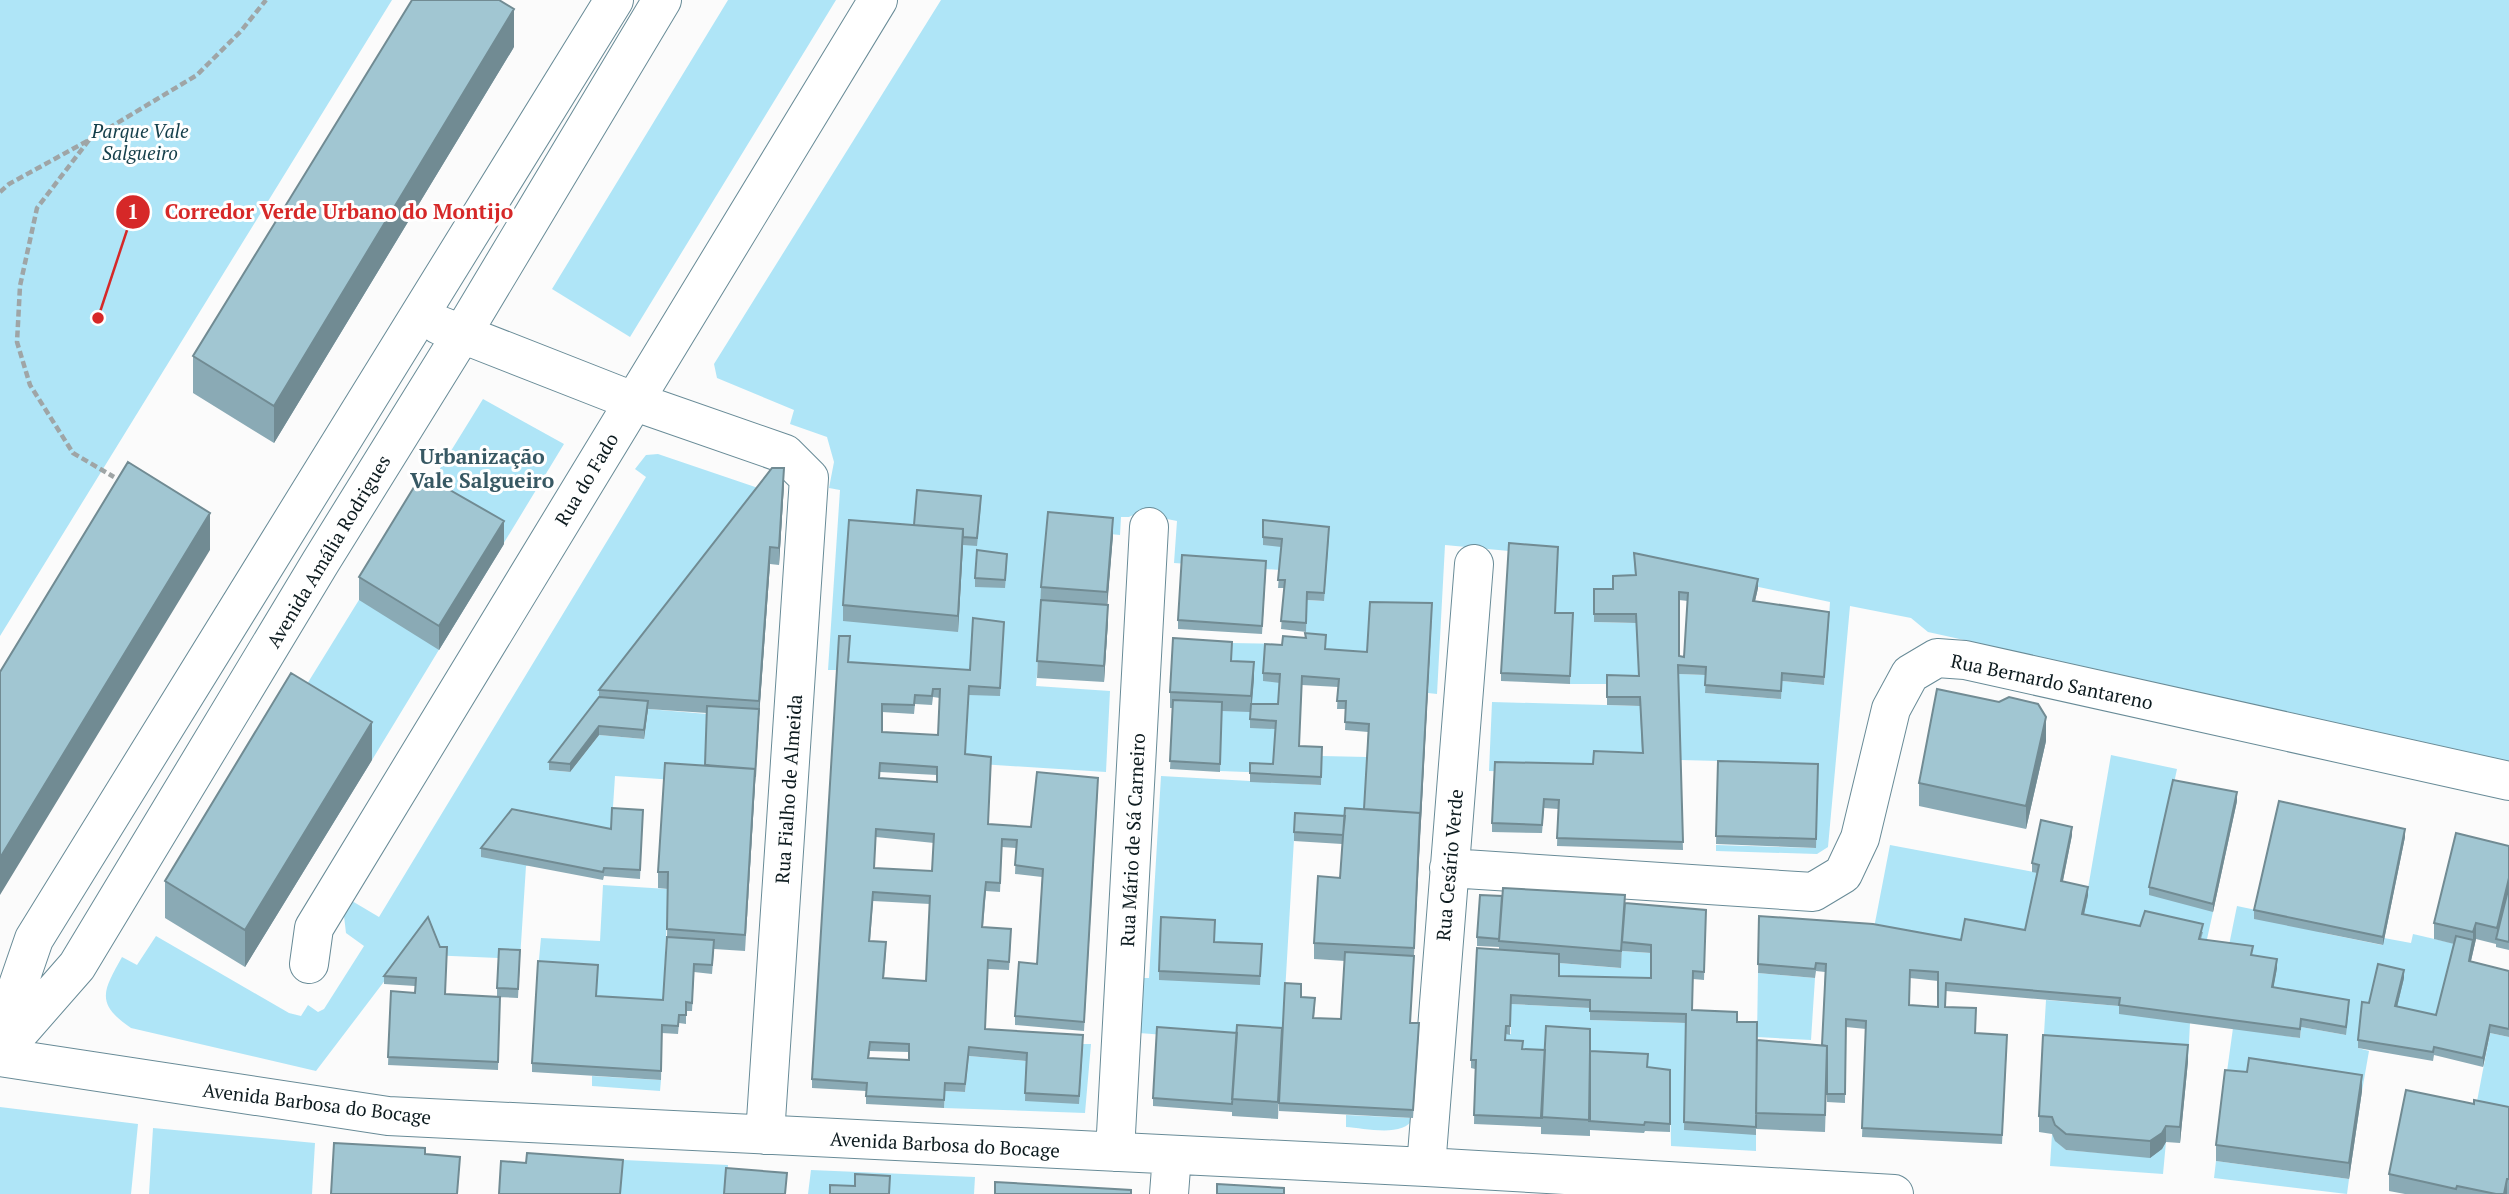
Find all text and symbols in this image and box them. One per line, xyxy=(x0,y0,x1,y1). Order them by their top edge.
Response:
park label: Parque Vale Salgueiro xyxy=(90,118,189,165)
callout: Corredor Verde Urbano do Montijo xyxy=(116,191,527,233)
text: 1 xyxy=(127,197,139,225)
text: Corredor Verde Urbano do Montijo xyxy=(165,197,513,225)
street label: Rua do Fado xyxy=(549,428,623,530)
district label: Urbanização Vale Salgueiro xyxy=(410,442,554,494)
street label: Avenida Amália Rodrigues xyxy=(260,450,396,652)
street label: Rua Bernardo Santareno xyxy=(1949,647,2155,715)
street label: Rua Fialho de Almeida xyxy=(769,693,807,885)
street label: Rua Mário de Sá Carneiro xyxy=(1114,732,1150,948)
street label: Rua Cesário Verde xyxy=(1430,788,1468,942)
street label: Avenida Barbosa do Bocage xyxy=(201,1077,433,1129)
street label: Avenida Barbosa do Bocage xyxy=(830,1125,1060,1163)

